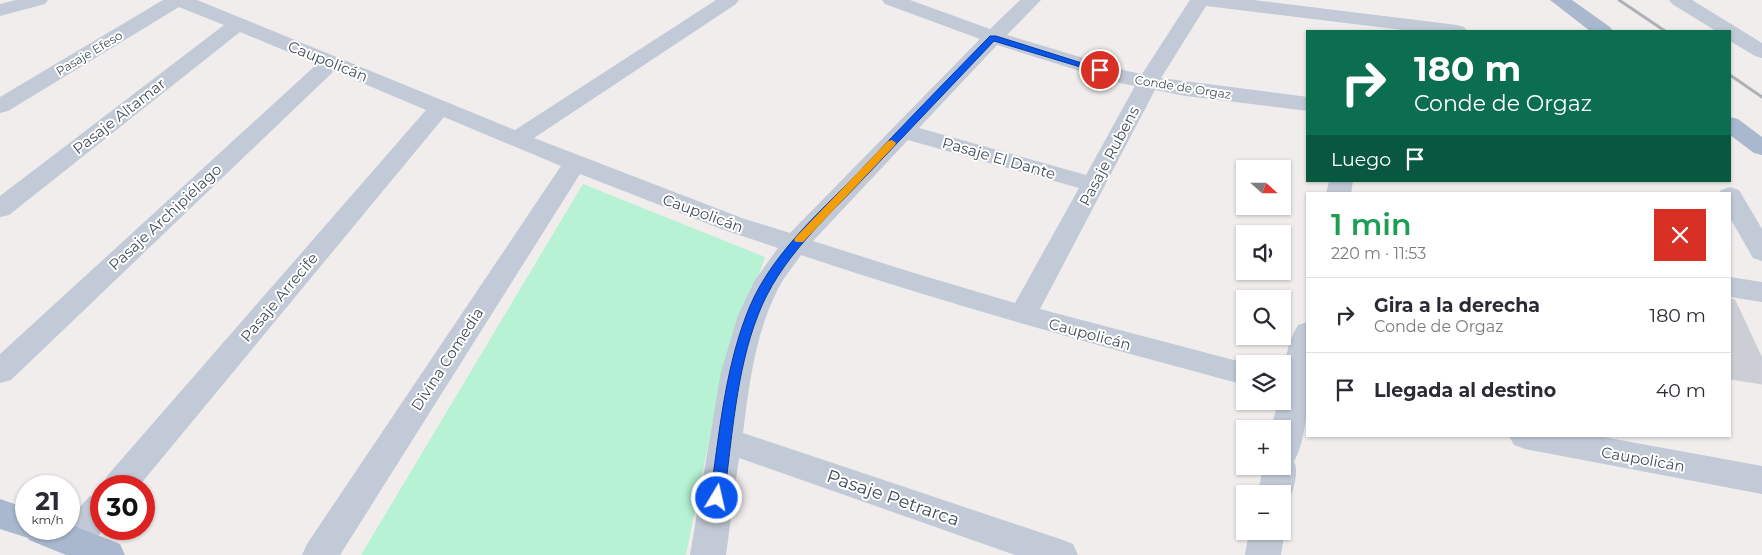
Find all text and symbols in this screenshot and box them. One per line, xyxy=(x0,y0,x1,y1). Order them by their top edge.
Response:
street label: Pasaje Efeso xyxy=(53,27,125,79)
street label: Caupolicán xyxy=(285,36,371,86)
text: 180 m xyxy=(1414,47,1521,90)
pin xyxy=(1079,49,1121,91)
icon: right xyxy=(1331,50,1396,115)
icon: arrive xyxy=(1086,56,1114,84)
street label: Conde de Orgaz xyxy=(1134,72,1232,102)
street label: Pasaje Altamar xyxy=(69,74,169,158)
text: Conde de Orgaz xyxy=(1414,90,1592,117)
street label: Pasaje Rubens xyxy=(1075,103,1143,209)
street label: Pasaje El Dante xyxy=(940,133,1058,183)
icon: arrive xyxy=(1401,145,1429,173)
text: Luego xyxy=(1331,148,1391,171)
street label: Pasaje Archipiélago xyxy=(105,160,225,274)
north arrow xyxy=(1236,160,1291,215)
map controls xyxy=(1236,160,1291,540)
street label: Caupolicán xyxy=(660,190,746,236)
text: 1 min xyxy=(1331,206,1412,243)
button: close xyxy=(1654,209,1706,261)
button: sound xyxy=(1236,225,1291,280)
text: 220 m · 11:53 xyxy=(1331,244,1426,263)
street label: Pasaje Arrecife xyxy=(236,249,322,345)
button: search xyxy=(1236,290,1291,345)
text: Gira a la derecha xyxy=(1374,294,1540,317)
icon: right xyxy=(1331,301,1359,329)
street label: Divina Comedia xyxy=(407,304,487,414)
text: 180 m xyxy=(1649,304,1706,327)
street label: Caupolicán xyxy=(1047,314,1133,354)
text: Conde de Orgaz xyxy=(1374,317,1503,336)
button: layers xyxy=(1236,355,1291,410)
icon: arrive xyxy=(1331,376,1359,404)
text: Llegada al destino xyxy=(1374,379,1556,402)
text: 40 m xyxy=(1656,379,1706,402)
button: + xyxy=(1236,420,1291,475)
street label: Caupolicán xyxy=(1600,442,1686,476)
street label: Pasaje Petrarca xyxy=(824,465,962,531)
position arrow xyxy=(690,471,742,523)
speed limit sign: 30 xyxy=(90,475,155,540)
button: − xyxy=(1236,485,1291,540)
text: 21 xyxy=(35,486,60,516)
text: km/h xyxy=(31,512,64,527)

